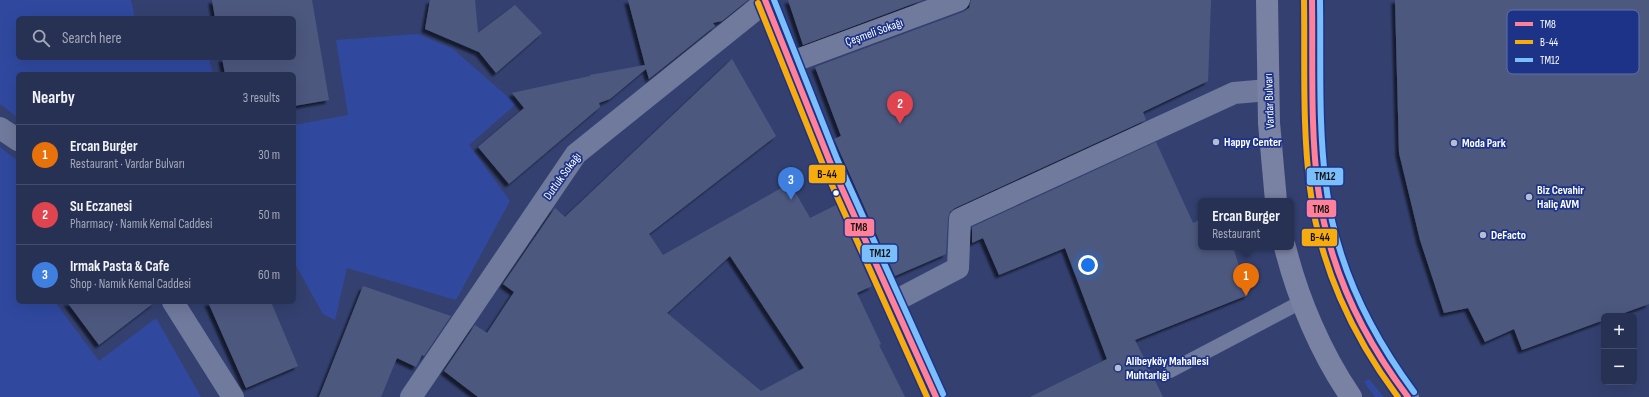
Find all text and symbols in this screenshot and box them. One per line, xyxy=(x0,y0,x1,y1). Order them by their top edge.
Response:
legend xyxy=(1507,10,1639,74)
street label: Çeşmeli Sokağı xyxy=(843,15,905,50)
search box xyxy=(16,16,296,60)
text: TM8 xyxy=(1540,18,1556,31)
icon: search xyxy=(30,27,52,49)
text: Search here xyxy=(62,29,122,48)
text: B-44 xyxy=(1540,36,1559,49)
text: TM12 xyxy=(1540,54,1560,67)
street label: Vardar Bulvarı xyxy=(1261,73,1278,129)
text: Nearby xyxy=(32,88,75,108)
text: 3 results xyxy=(243,90,280,106)
pin: 2 xyxy=(887,91,913,124)
place label: Happy Center xyxy=(1224,135,1282,150)
place label: Moda Park xyxy=(1462,136,1506,151)
text: Ercan Burger xyxy=(70,137,138,156)
marker: Happy Center xyxy=(1211,137,1221,147)
marker: Moda Park xyxy=(1449,138,1459,148)
text: 1 xyxy=(42,147,48,163)
text: 30 m xyxy=(258,147,280,163)
street label: Dutluk Sokağı xyxy=(540,150,585,203)
text: Restaurant · Vardar Bulvarı xyxy=(70,156,185,172)
line badge: B-44 xyxy=(808,164,846,184)
pin: 3 xyxy=(778,167,804,200)
line badge: TM12 xyxy=(1306,167,1344,186)
text: B-44 xyxy=(817,168,837,181)
text: TM12 xyxy=(1315,170,1336,183)
place label: Biz Cevahir Haliç AVM xyxy=(1537,183,1584,212)
unlabelled marker xyxy=(831,188,841,198)
marker: Biz Cevahir Haliç AVM xyxy=(1524,192,1534,202)
text: Su Eczanesi xyxy=(70,197,132,216)
popup xyxy=(1198,198,1294,250)
line badge: TM8 xyxy=(1306,199,1337,218)
text: TM8 xyxy=(1313,203,1329,216)
text: 2 xyxy=(42,207,48,223)
text: 50 m xyxy=(259,207,280,223)
text: Ercan Burger xyxy=(1212,207,1280,226)
text: Pharmacy · Namık Kemal Caddesi xyxy=(70,216,212,232)
line badge: TM8 xyxy=(844,218,875,237)
text: TM8 xyxy=(851,221,867,234)
text: Restaurant xyxy=(1212,226,1260,242)
line badge: B-44 xyxy=(1301,228,1338,247)
place label: DeFacto xyxy=(1491,228,1526,243)
marker: DeFacto xyxy=(1478,230,1488,240)
text: B-44 xyxy=(1310,231,1330,244)
line badge: TM12 xyxy=(861,244,898,263)
text: TM12 xyxy=(870,247,891,260)
your location xyxy=(1078,255,1098,275)
text: Irmak Pasta & Cafe xyxy=(70,257,169,276)
pin: 1 xyxy=(1233,263,1259,296)
text: 3 xyxy=(42,267,48,283)
text: 60 m xyxy=(258,267,280,283)
text: Shop · Namık Kemal Caddesi xyxy=(70,276,191,292)
map controls xyxy=(1601,313,1637,385)
button: + xyxy=(1601,313,1637,349)
button: − xyxy=(1601,349,1637,385)
place label: Alibeyköy Mahallesi Muhtarlığı xyxy=(1125,354,1209,383)
marker: Alibeyköy Mahallesi Muhtarlığı xyxy=(1113,363,1123,373)

